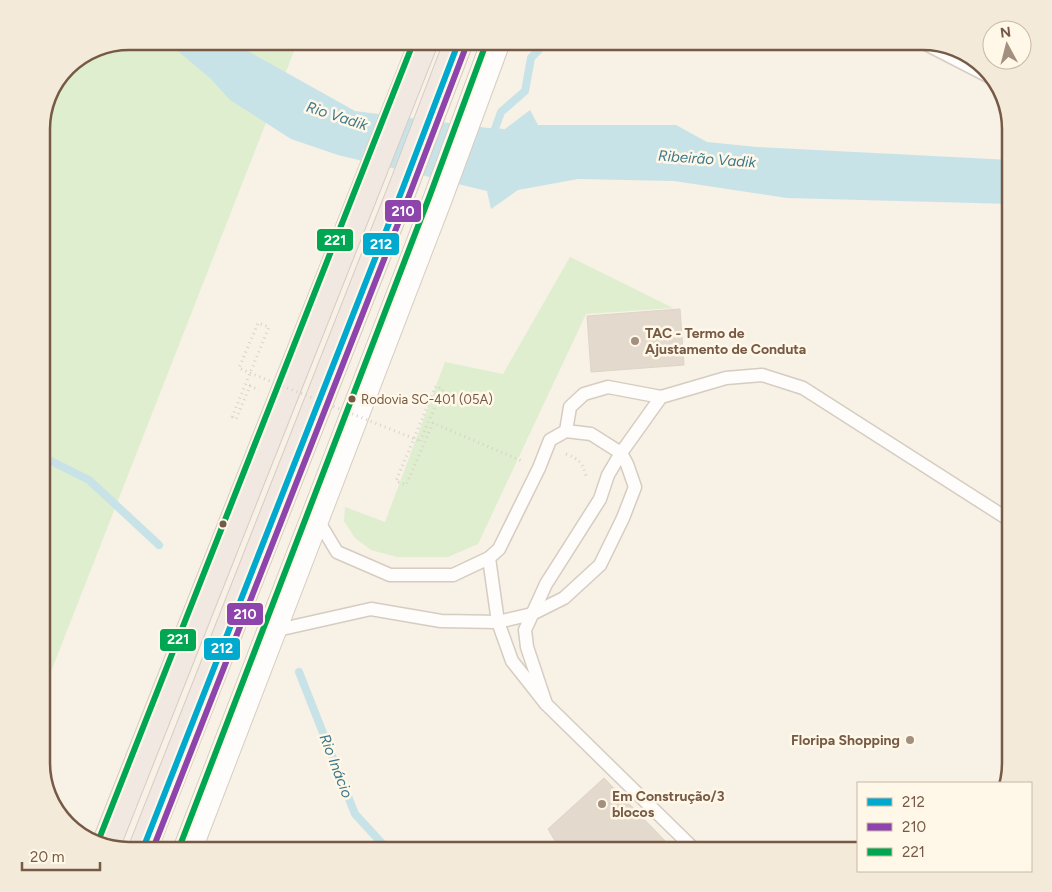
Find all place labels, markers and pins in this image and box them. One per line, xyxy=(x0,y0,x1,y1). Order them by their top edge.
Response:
place label: TAC - Termo de Ajustamento de Conduta xyxy=(645,325,806,358)
marker: TAC - Termo de Ajustamento de Conduta xyxy=(629,335,641,347)
place label: Rodovia SC-401 (05A) xyxy=(361,392,493,407)
marker: Rodovia SC-401 (05A) xyxy=(347,394,357,404)
unlabelled marker xyxy=(218,519,228,529)
place label: Floripa Shopping xyxy=(791,732,900,749)
marker: Floripa Shopping xyxy=(904,734,916,746)
place label: Em Construção/3 blocos xyxy=(612,788,725,821)
marker: Em Construção/3 blocos xyxy=(596,798,608,810)

